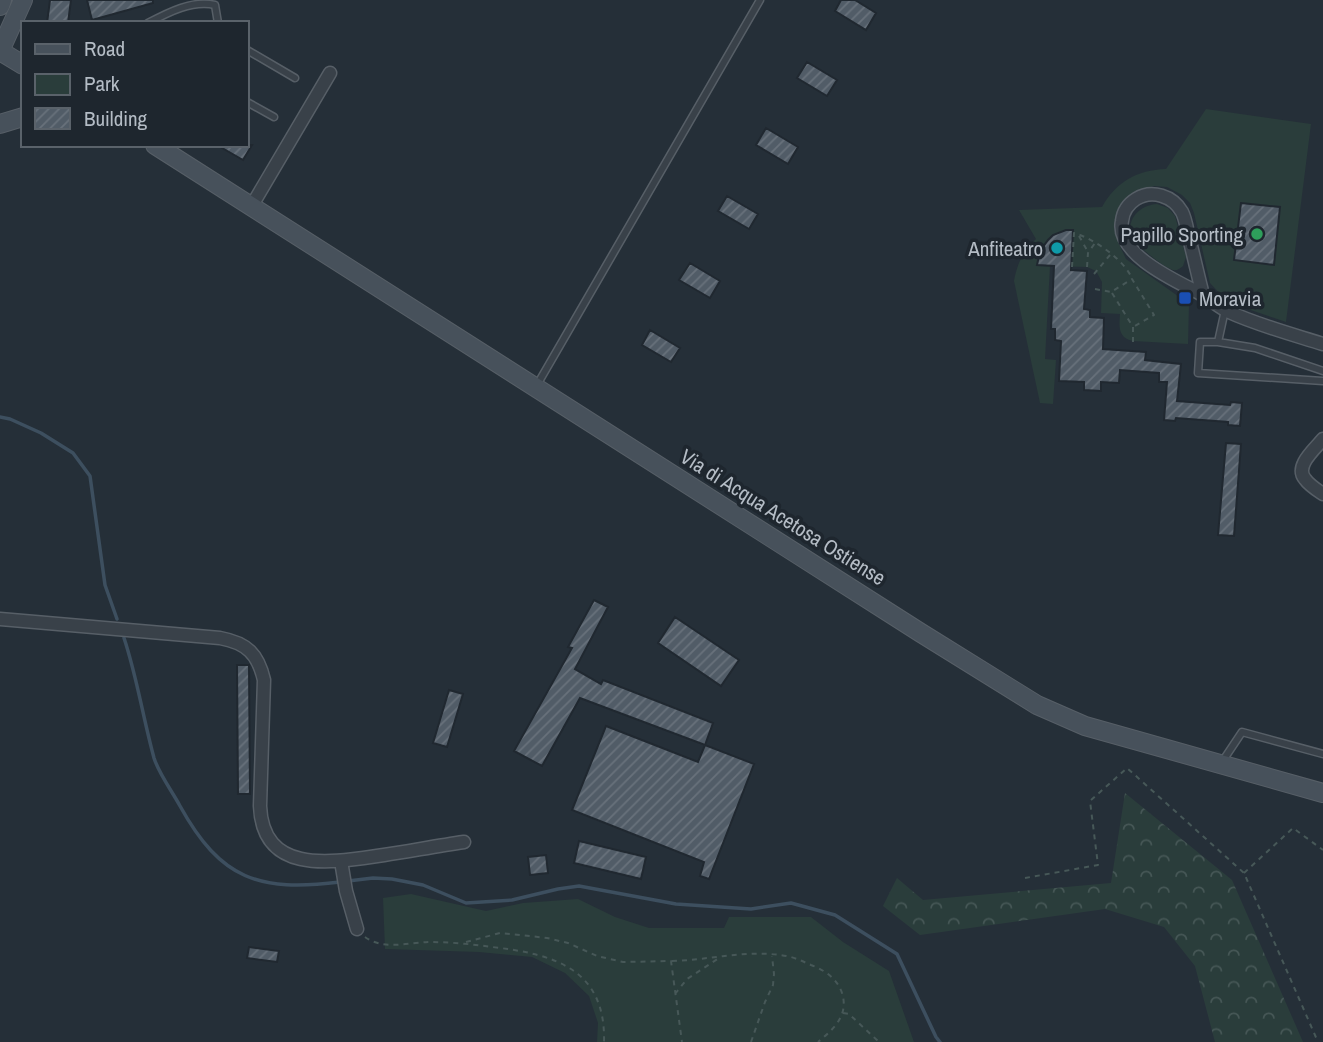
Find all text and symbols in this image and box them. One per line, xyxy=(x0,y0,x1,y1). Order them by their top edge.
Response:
legend xyxy=(21,21,248,147)
text: Road xyxy=(84,34,125,63)
text: Park xyxy=(84,69,120,98)
text: Building xyxy=(84,104,148,133)
place label: Papillo Sporting xyxy=(1120,220,1243,249)
marker: Papillo Sporting xyxy=(1249,226,1265,242)
place label: Anfiteatro xyxy=(967,234,1043,263)
marker: Anfiteatro xyxy=(1049,240,1065,256)
place label: Moravia xyxy=(1199,284,1262,313)
marker: Moravia xyxy=(1177,290,1193,306)
street label: Via di Acqua Acetosa Ostiense xyxy=(675,442,891,592)

